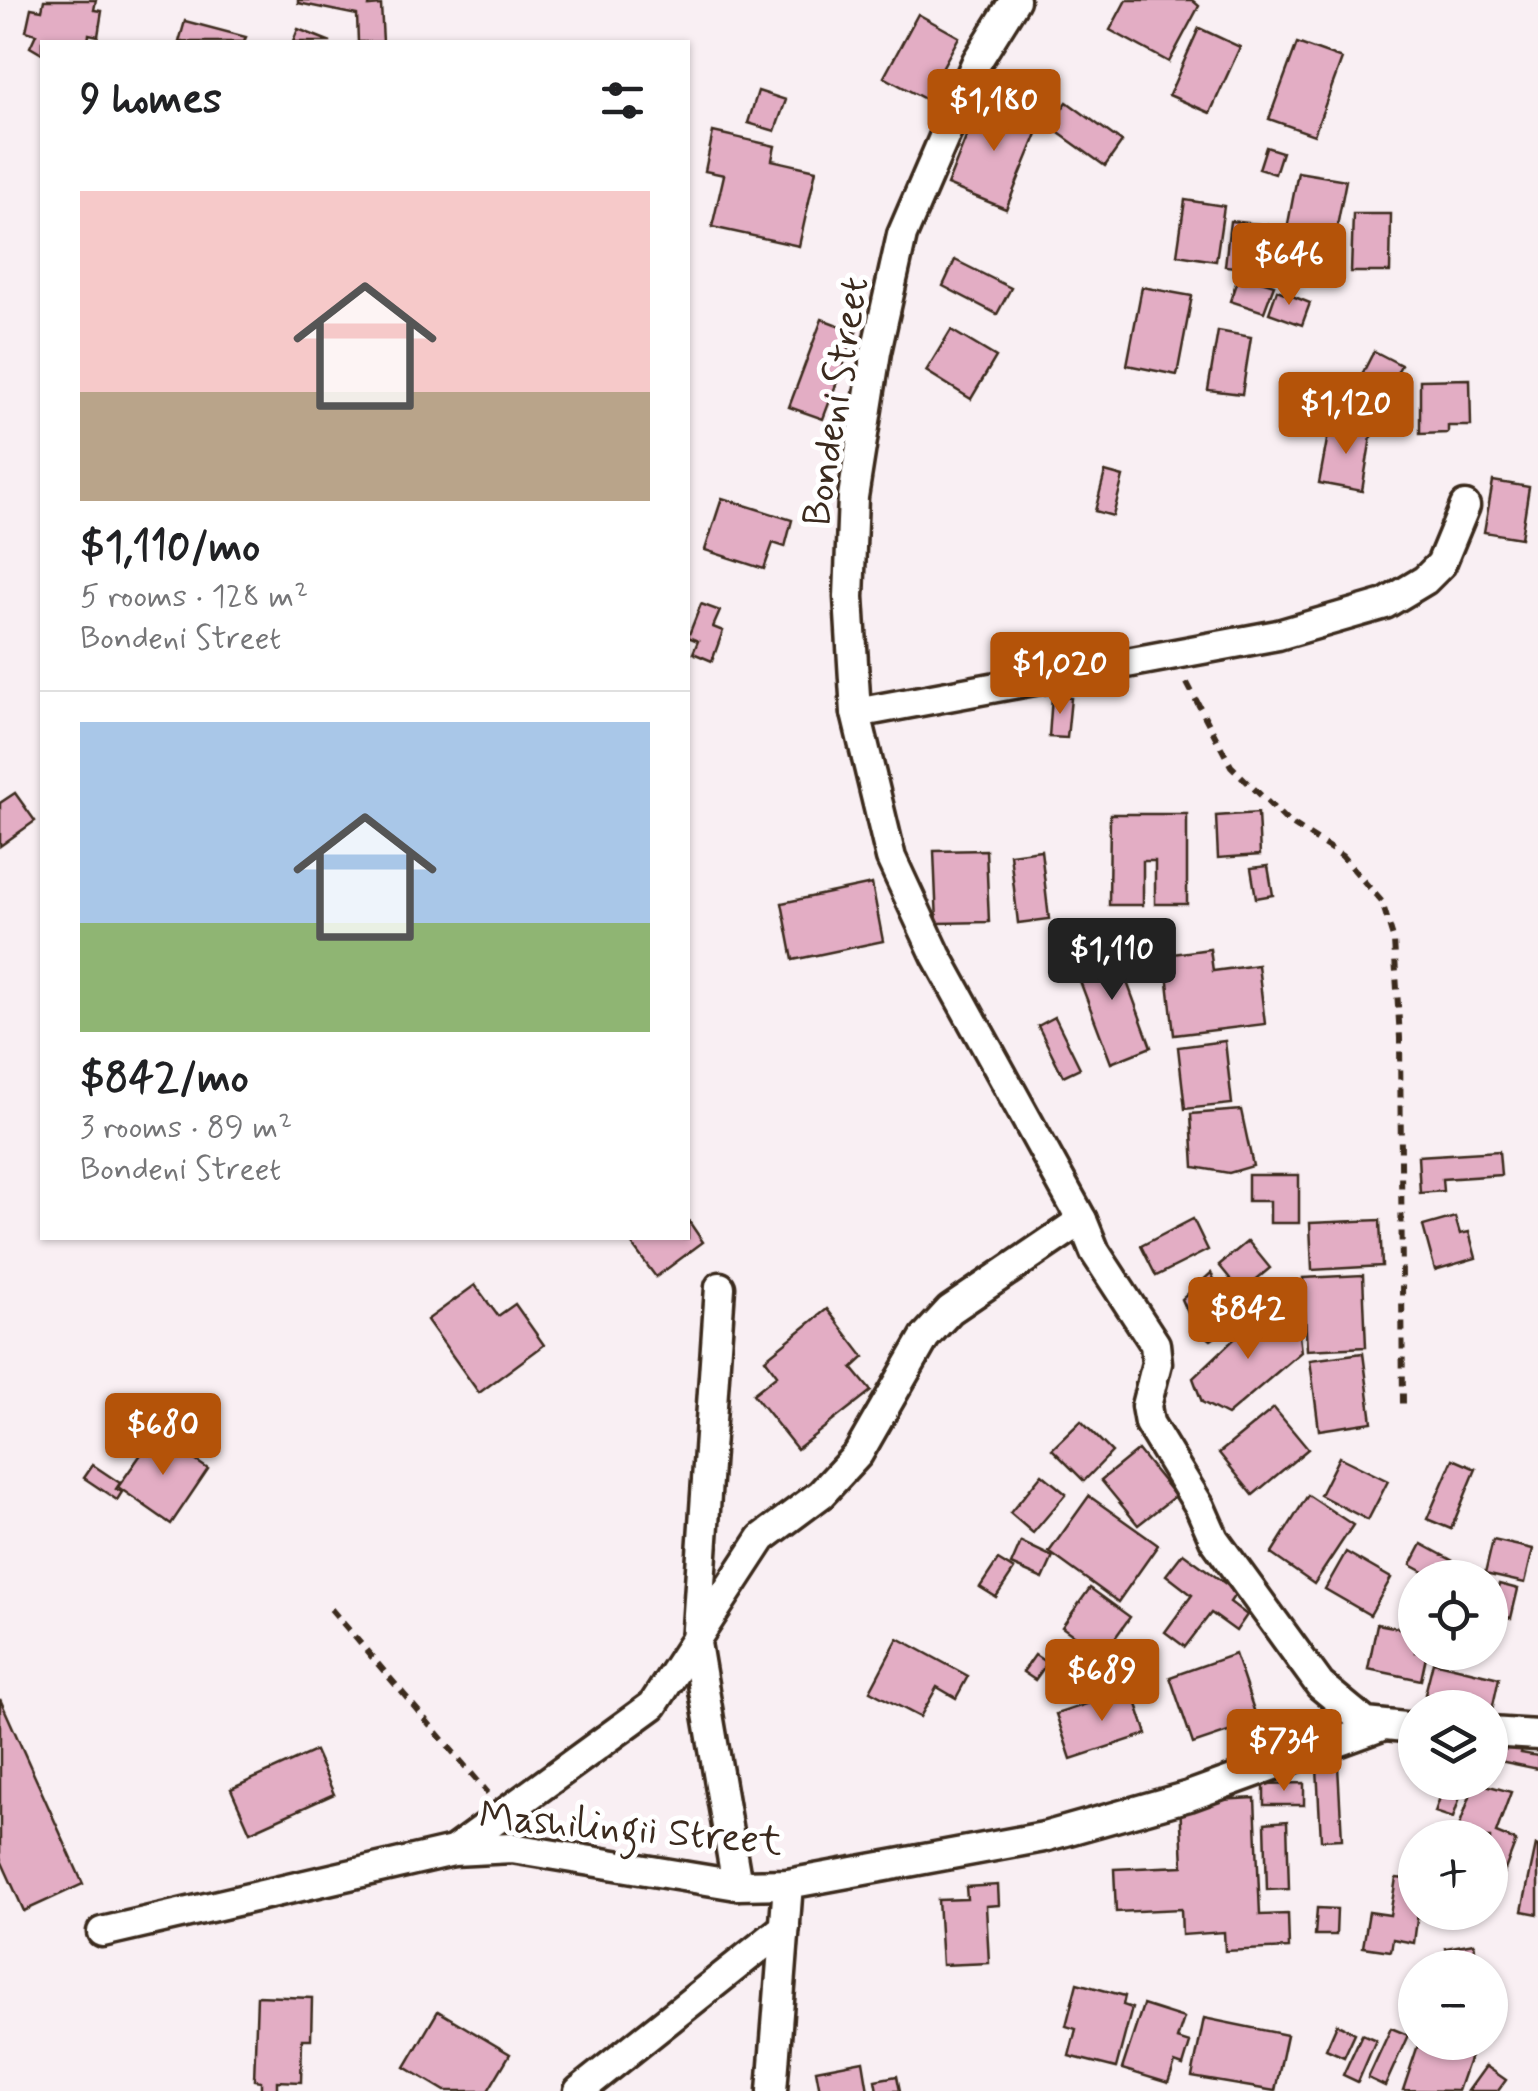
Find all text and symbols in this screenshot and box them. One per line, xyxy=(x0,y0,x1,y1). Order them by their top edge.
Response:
pin: $1,180 xyxy=(913,69,1075,154)
text: 9 homes xyxy=(80,73,222,128)
icon: filters xyxy=(595,73,650,128)
text: $1,180 xyxy=(950,80,1039,122)
pin: $646 xyxy=(1230,223,1348,308)
text: $646 xyxy=(1254,234,1324,276)
icon: home xyxy=(275,256,455,436)
street label: Bondeni Street xyxy=(792,273,882,530)
pin: $1,120 xyxy=(1265,372,1427,457)
text: $1,120 xyxy=(1301,383,1391,425)
text: $1,110/mo xyxy=(80,521,260,576)
text: 5 rooms · 128 m² xyxy=(80,576,308,618)
text: Bondeni Street xyxy=(80,618,281,660)
pin: $1,020 xyxy=(979,632,1141,717)
text: $1,020 xyxy=(1012,643,1108,685)
icon: home xyxy=(275,787,455,967)
pin: $1,110 xyxy=(1031,918,1193,1003)
text: $1,110 xyxy=(1070,929,1154,971)
text: $842/mo xyxy=(80,1052,249,1107)
text: 3 rooms · 89 m² xyxy=(80,1107,292,1149)
text: Bondeni Street xyxy=(80,1149,281,1191)
pin: $842 xyxy=(1189,1277,1307,1362)
text: $842 xyxy=(1210,1288,1286,1330)
pin: $680 xyxy=(104,1393,222,1478)
text: $680 xyxy=(127,1404,199,1446)
map controls xyxy=(1398,1560,1508,2060)
button: locate xyxy=(1398,1560,1508,1670)
pin: $689 xyxy=(1043,1639,1161,1724)
text: $689 xyxy=(1067,1650,1137,1692)
button: layers xyxy=(1398,1690,1508,1800)
pin: $734 xyxy=(1225,1709,1343,1794)
text: $734 xyxy=(1249,1720,1319,1762)
street label: Mashilingii Street xyxy=(477,1791,784,1873)
button: + xyxy=(1398,1820,1508,1930)
button: − xyxy=(1398,1950,1508,2060)

